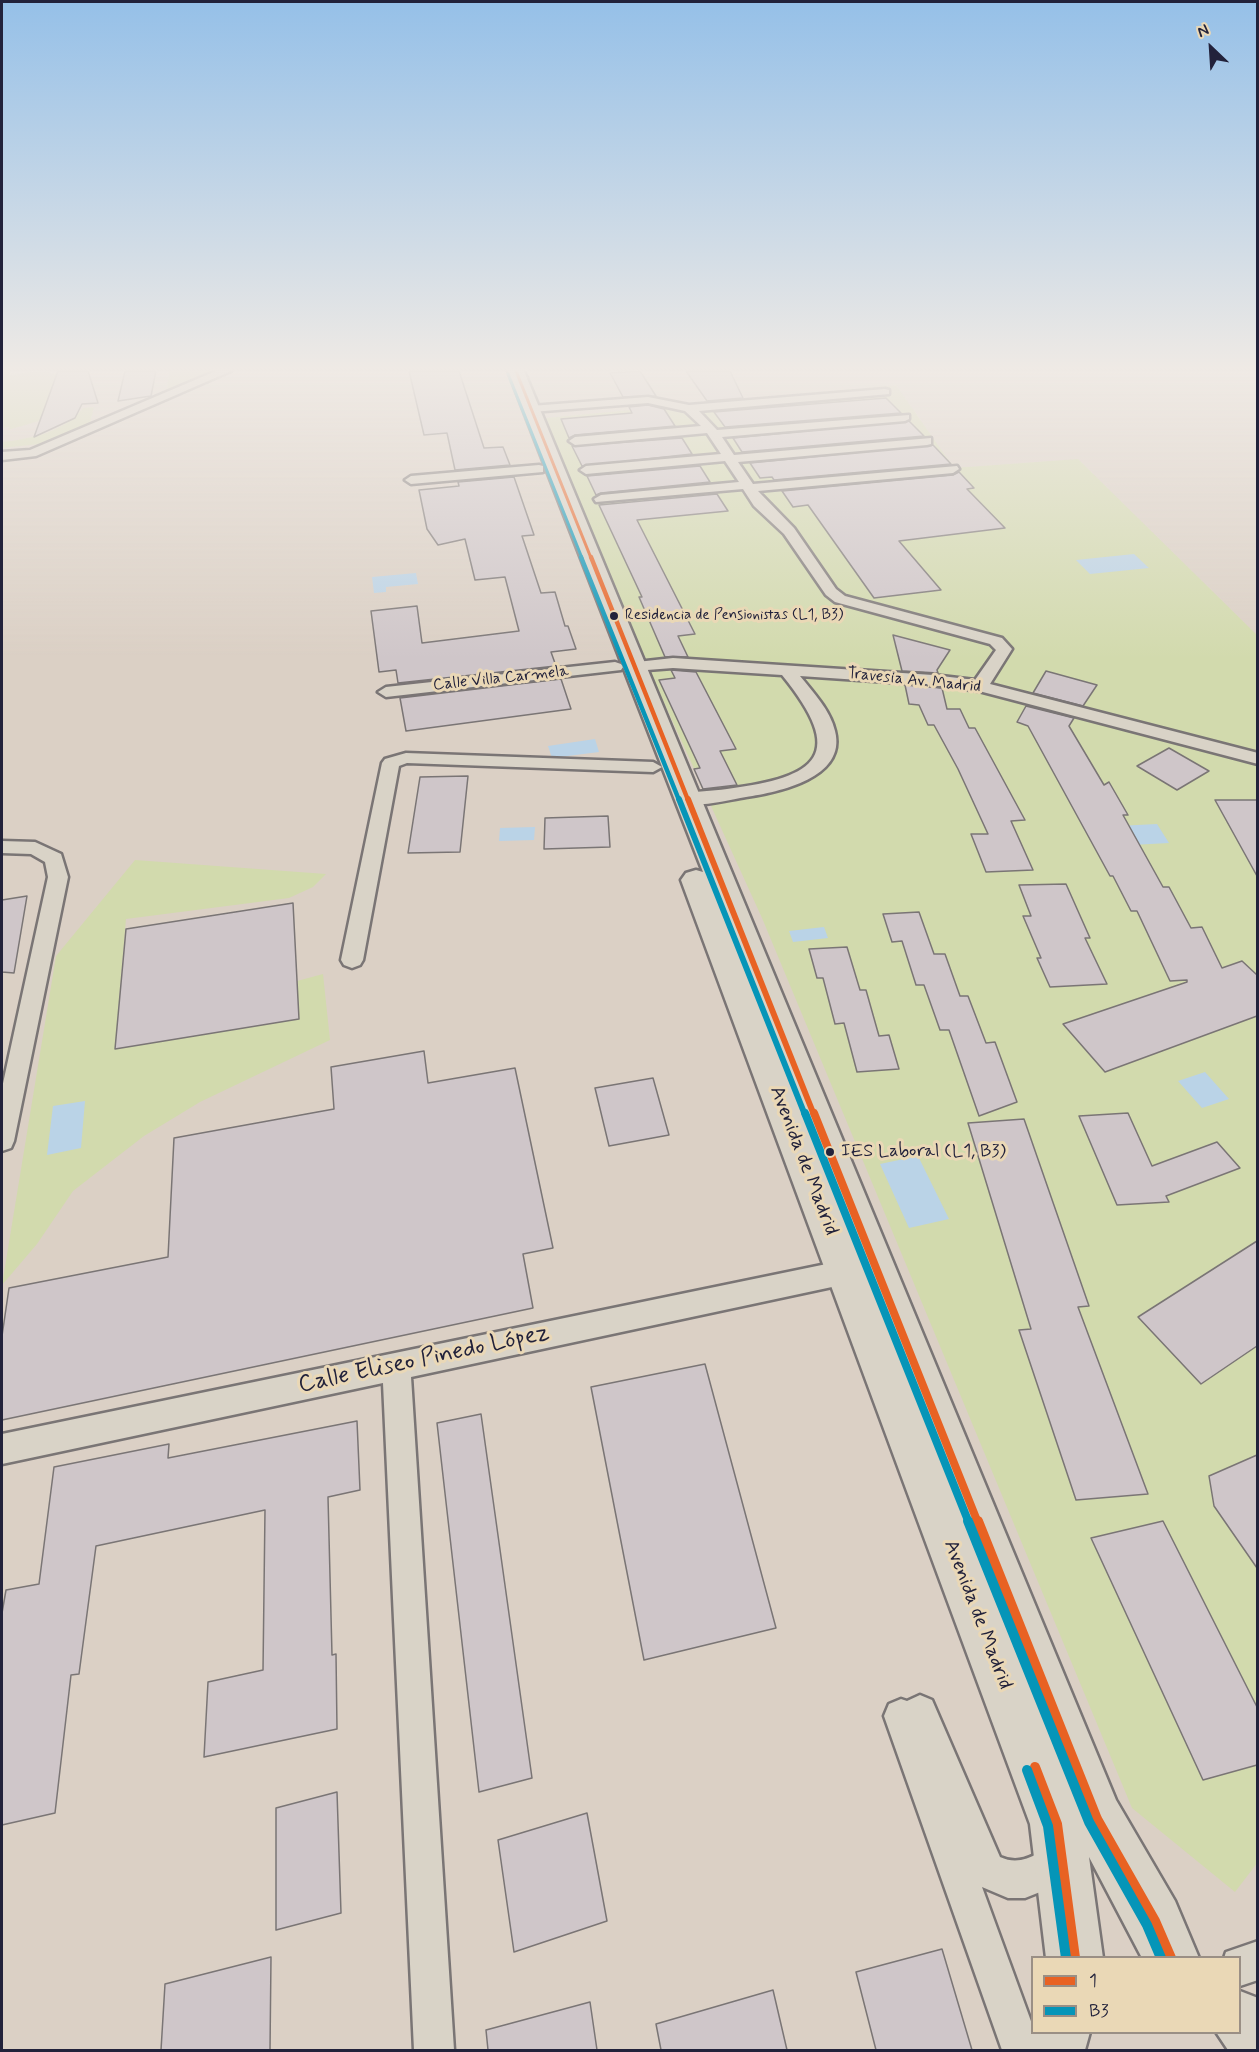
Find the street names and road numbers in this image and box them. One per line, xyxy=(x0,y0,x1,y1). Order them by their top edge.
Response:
street label: Calle Villa Carmela xyxy=(432,662,570,696)
street label: Travesia Av. Madrid xyxy=(846,664,982,698)
street label: Avenida de Madrid xyxy=(763,1083,843,1239)
street label: Calle Eliseo Pinedo López xyxy=(296,1319,552,1401)
street label: Avenida de Madrid xyxy=(937,1537,1017,1693)

